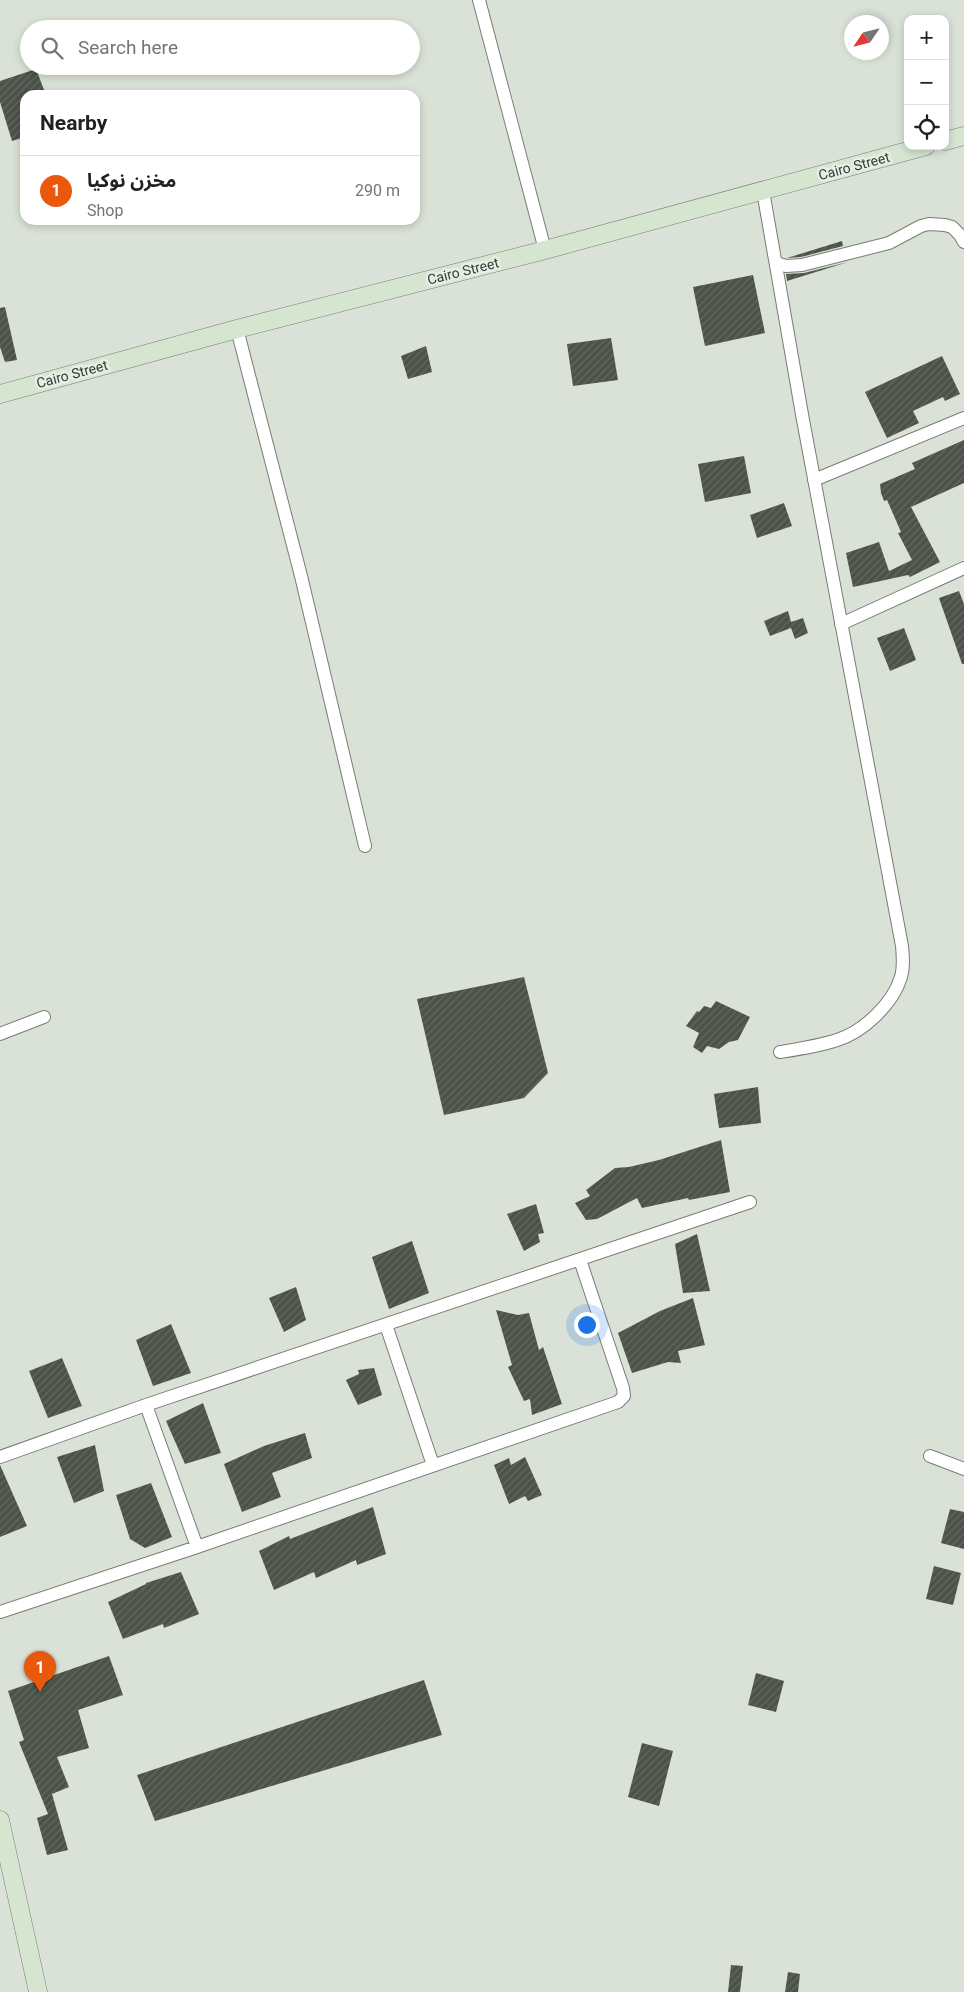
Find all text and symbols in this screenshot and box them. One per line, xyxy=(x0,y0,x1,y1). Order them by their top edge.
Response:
north arrow xyxy=(844,15,889,60)
map controls xyxy=(904,15,949,150)
button: + xyxy=(904,15,949,60)
search box xyxy=(20,20,420,75)
icon: search xyxy=(38,34,66,62)
text: Search here xyxy=(78,36,178,59)
button: − xyxy=(904,60,949,105)
button: locate xyxy=(904,105,949,150)
text: Nearby xyxy=(40,111,107,135)
street label: Cairo Street xyxy=(817,149,892,183)
text: مخزن نوكيا xyxy=(87,169,176,192)
text: 1 xyxy=(51,181,61,200)
text: 290 m xyxy=(355,181,400,200)
text: Shop xyxy=(87,201,123,220)
street label: Cairo Street xyxy=(426,254,501,288)
street label: Cairo Street xyxy=(35,357,110,391)
your location xyxy=(574,1312,600,1338)
pin: 1 xyxy=(24,1651,56,1692)

